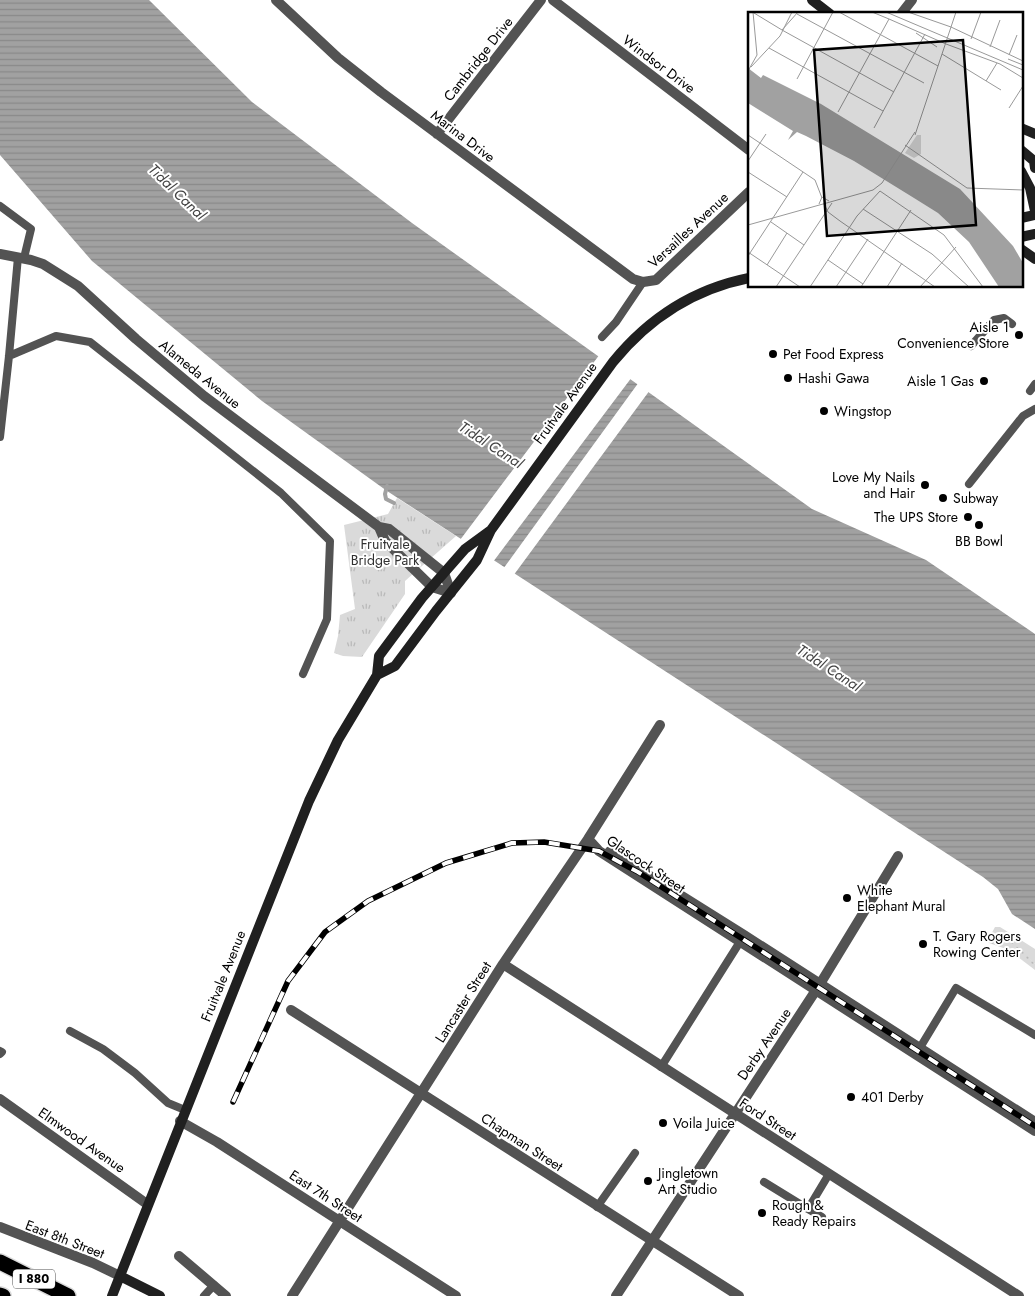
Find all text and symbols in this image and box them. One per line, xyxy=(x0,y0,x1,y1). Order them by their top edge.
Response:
inset map xyxy=(748,12,1022,288)
street label: Cambridge Drive xyxy=(439,13,517,105)
street label: Windsor Drive xyxy=(619,30,699,98)
street label: Marina Drive xyxy=(427,105,499,167)
water label: Tidal Canal xyxy=(143,159,211,226)
street label: Versailles Avenue xyxy=(643,187,733,273)
place label: Aisle 1 Convenience Store xyxy=(897,317,1009,353)
marker: Aisle 1 Convenience Store xyxy=(1013,329,1025,341)
street label: Alameda Avenue xyxy=(155,335,245,413)
place label: Pet Food Express xyxy=(783,344,884,364)
marker: Pet Food Express xyxy=(767,348,779,360)
street label: Fruitvale Avenue xyxy=(528,358,602,448)
place label: Hashi Gawa xyxy=(798,368,869,388)
place label: Aisle 1 Gas xyxy=(907,371,974,391)
marker: Hashi Gawa xyxy=(782,372,794,384)
marker: Aisle 1 Gas xyxy=(978,375,990,387)
place label: Wingstop xyxy=(834,401,891,421)
marker: Wingstop xyxy=(818,405,830,417)
water label: Tidal Canal xyxy=(455,416,528,474)
place label: Love My Nails and Hair xyxy=(832,467,915,503)
marker: Love My Nails and Hair xyxy=(919,479,931,491)
place label: Subway xyxy=(953,488,999,508)
marker: Subway xyxy=(937,492,949,504)
place label: The UPS Store xyxy=(874,507,958,527)
marker: The UPS Store xyxy=(962,511,974,523)
marker: BB Bowl xyxy=(973,519,985,531)
place label: BB Bowl xyxy=(955,531,1003,551)
park label: Fruitvale Bridge Park xyxy=(351,534,420,570)
water label: Tidal Canal xyxy=(793,639,866,697)
street label: Glascock Street xyxy=(603,830,690,898)
place label: White Elephant Mural xyxy=(857,880,946,916)
marker: White Elephant Mural xyxy=(841,892,853,904)
place label: T. Gary Rogers Rowing Center xyxy=(933,926,1021,962)
street label: Fruitvale Avenue xyxy=(196,927,250,1025)
marker: T. Gary Rogers Rowing Center xyxy=(917,938,929,950)
street label: Lancaster Street xyxy=(430,957,496,1046)
street label: Derby Avenue xyxy=(732,1004,796,1084)
place label: 401 Derby xyxy=(861,1087,924,1107)
marker: 401 Derby xyxy=(845,1091,857,1103)
street label: Ford Street xyxy=(735,1093,801,1145)
street label: Elmwood Avenue xyxy=(34,1103,130,1177)
street label: Chapman Street xyxy=(477,1108,568,1176)
place label: Voila Juice xyxy=(673,1113,735,1133)
marker: Voila Juice xyxy=(657,1117,669,1129)
place label: Jingletown Art Studio xyxy=(656,1163,718,1199)
street label: East 7th Street xyxy=(286,1165,367,1227)
marker: Jingletown Art Studio xyxy=(642,1175,654,1187)
place label: Rough & Ready Repairs xyxy=(772,1195,856,1231)
marker: Rough & Ready Repairs xyxy=(756,1207,768,1219)
street label: East 8th Street xyxy=(22,1215,108,1264)
road number: I 880 xyxy=(13,1270,55,1288)

